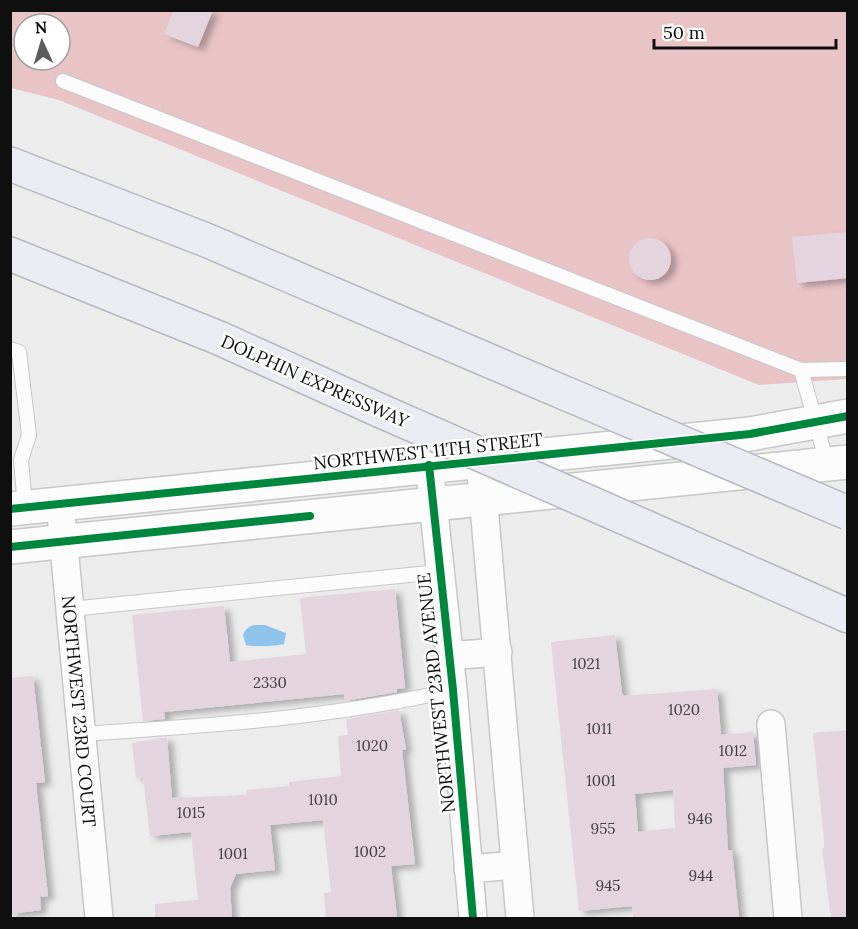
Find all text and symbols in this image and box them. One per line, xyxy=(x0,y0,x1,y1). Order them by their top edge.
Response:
north arrow xyxy=(12,12,72,72)
scale bar xyxy=(654,12,836,50)
text: N xyxy=(34,17,48,37)
text: 50 m xyxy=(663,21,705,44)
street label: DOLPHIN EXPRESSWAY xyxy=(218,329,413,433)
street label: NORTHWEST 11TH STREET xyxy=(312,427,544,474)
street label: NORTHWEST 23RD AVENUE xyxy=(412,572,460,814)
street label: NORTHWEST 23RD COURT xyxy=(57,594,102,828)
house number: 1021 xyxy=(572,654,600,673)
house number: 2330 xyxy=(253,673,287,692)
house number: 1020 xyxy=(668,700,700,719)
house number: 1011 xyxy=(586,719,612,738)
house number: 1020 xyxy=(356,736,388,755)
house number: 1012 xyxy=(719,741,747,760)
house number: 1001 xyxy=(586,771,616,790)
house number: 1010 xyxy=(308,790,338,809)
house number: 1015 xyxy=(177,803,205,822)
house number: 946 xyxy=(687,809,713,828)
house number: 955 xyxy=(590,819,616,838)
house number: 1002 xyxy=(354,842,386,861)
house number: 1001 xyxy=(218,844,248,863)
house number: 944 xyxy=(689,866,713,885)
house number: 945 xyxy=(596,876,620,895)

